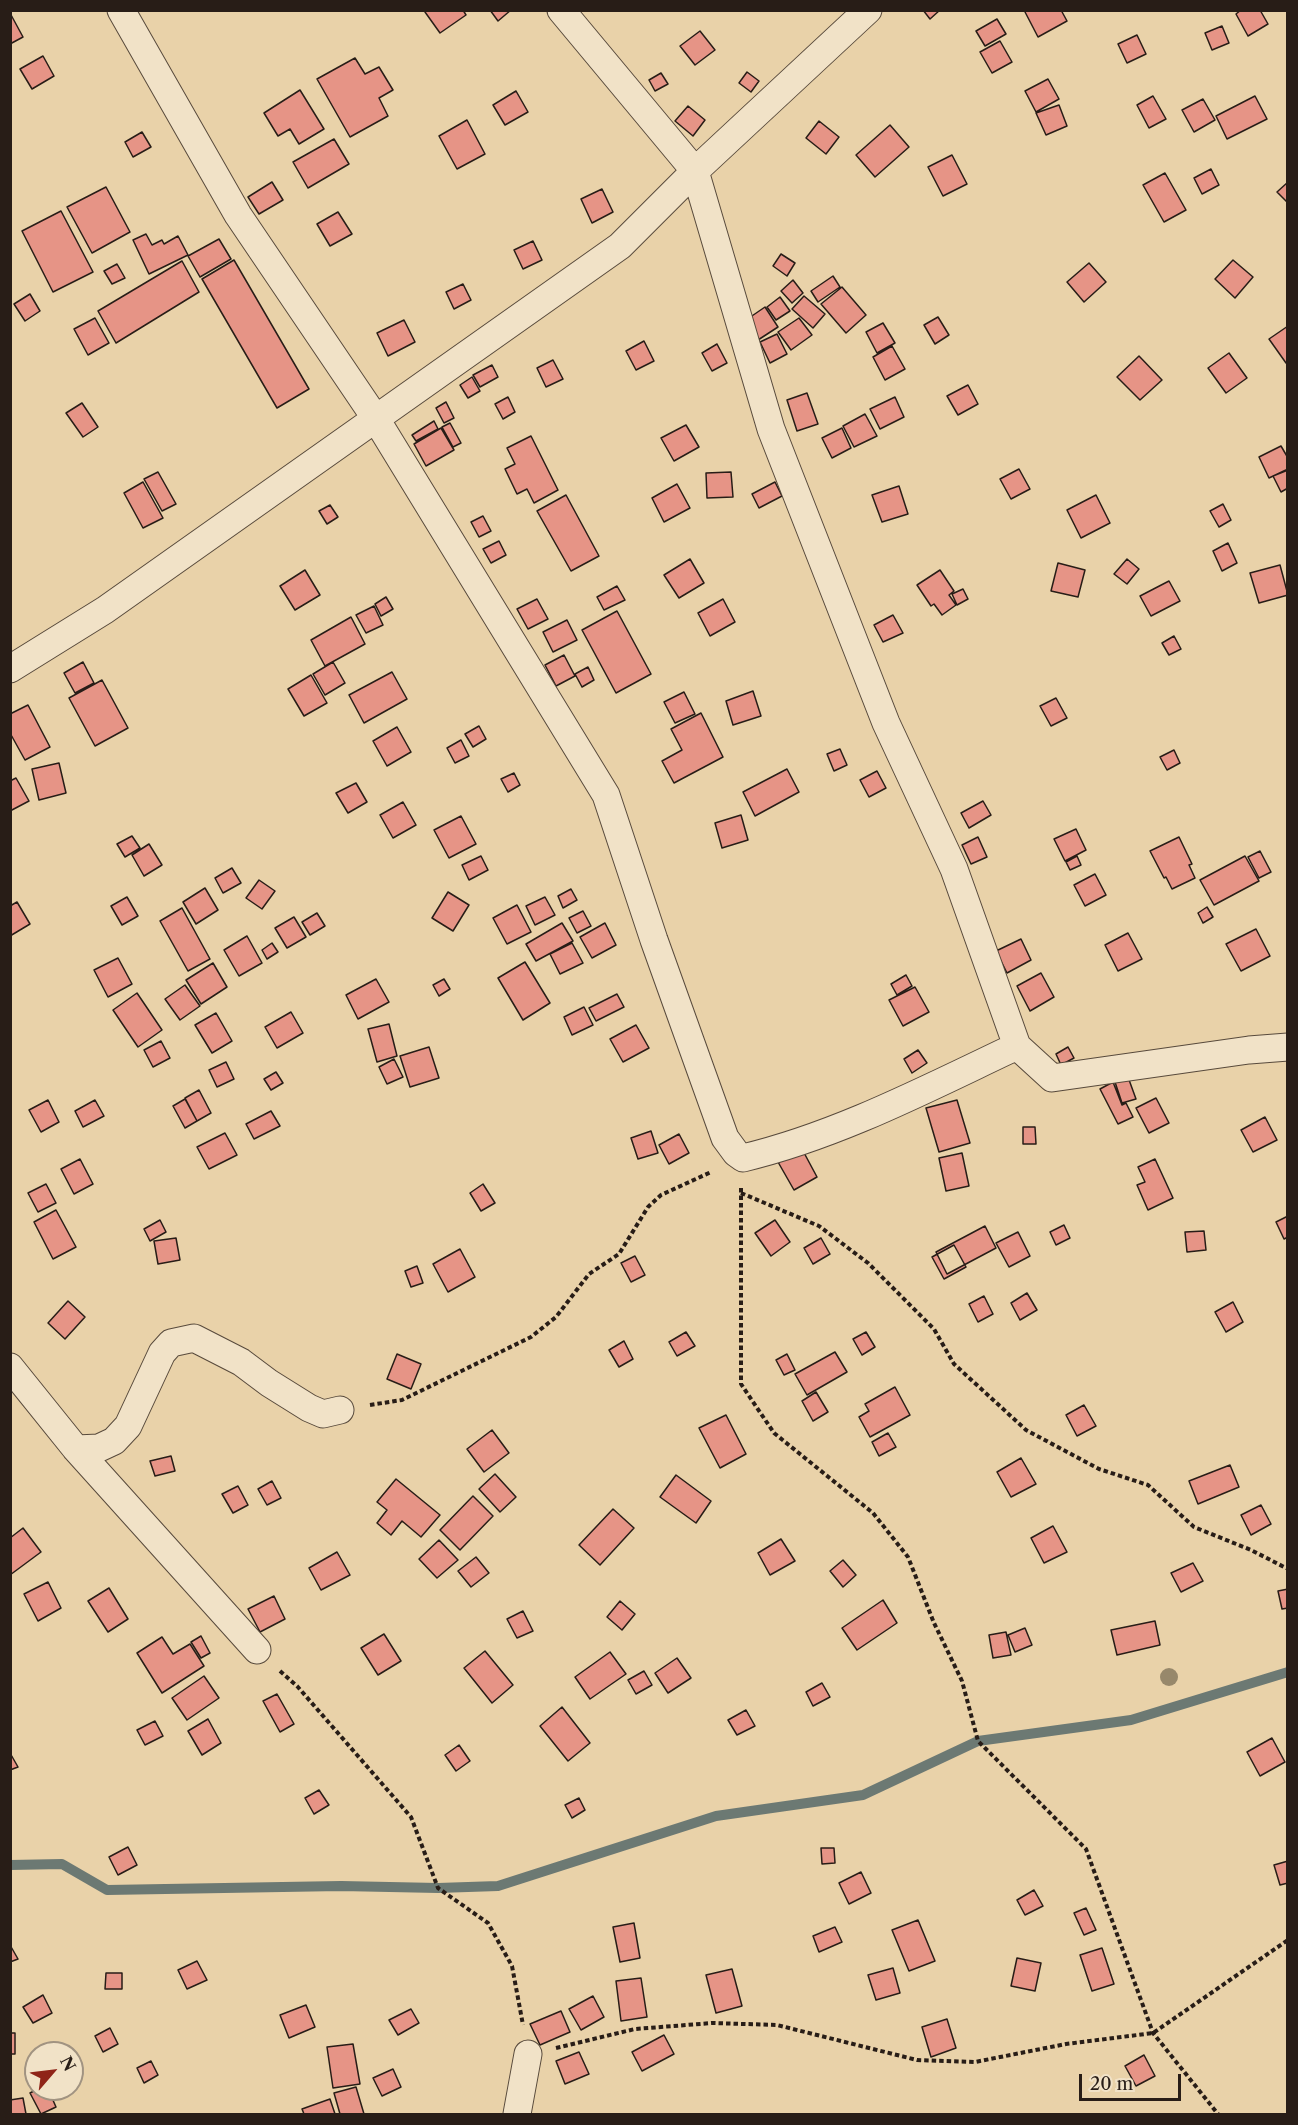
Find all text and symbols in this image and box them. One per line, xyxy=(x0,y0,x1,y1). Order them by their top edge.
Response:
north arrow xyxy=(24,2041,84,2101)
text: N xyxy=(56,2053,80,2074)
scale bar xyxy=(1082,2062,1184,2100)
text: 20 m xyxy=(1090,2073,1133,2095)

